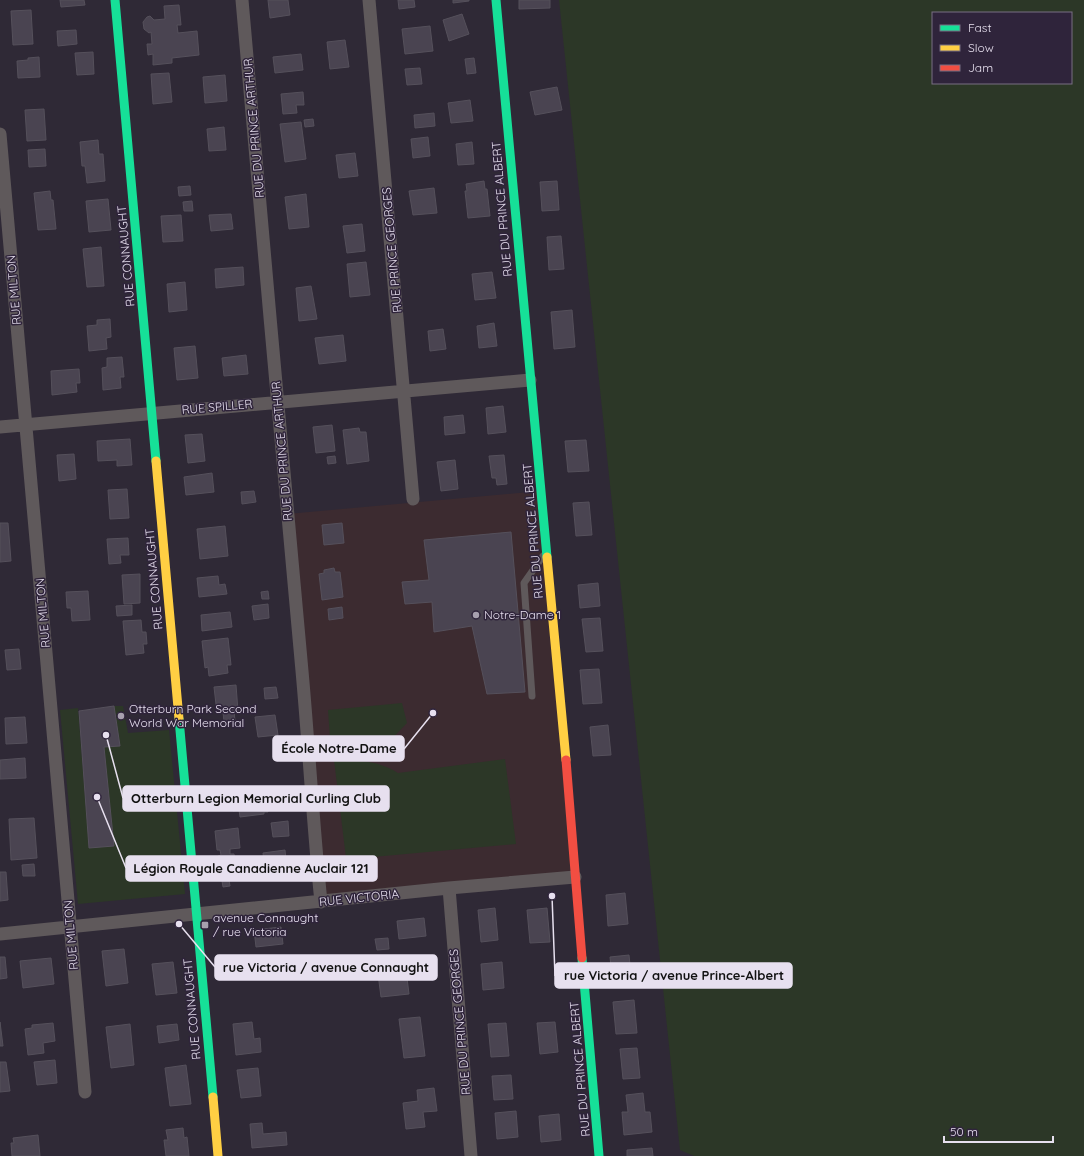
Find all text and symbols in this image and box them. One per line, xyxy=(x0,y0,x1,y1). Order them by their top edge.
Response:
legend xyxy=(932,12,1072,84)
text: Fast xyxy=(968,20,992,35)
text: Slow xyxy=(968,40,994,55)
street label: RUE DU PRINCE ARTHUR xyxy=(240,58,267,198)
text: Jam xyxy=(968,60,993,75)
street label: RUE DU PRINCE ALBERT xyxy=(488,141,515,277)
street label: RUE PRINCE GEORGES xyxy=(379,187,404,313)
street label: RUE CONNAUGHT xyxy=(114,205,137,307)
street label: RUE MILTON xyxy=(3,254,24,326)
street label: RUE DU PRINCE ARTHUR xyxy=(268,381,295,521)
street label: RUE SPILLER xyxy=(181,396,253,417)
street label: RUE DU PRINCE ALBERT xyxy=(519,463,546,599)
street label: RUE CONNAUGHT xyxy=(142,528,165,630)
street label: RUE MILTON xyxy=(32,577,53,649)
place label: Notre-Dame 1 xyxy=(484,607,561,622)
marker: Notre-Dame 1 xyxy=(471,610,481,620)
place label: Otterburn Park Second World War Memorial xyxy=(129,701,256,730)
marker: Otterburn Park Second World War Memorial xyxy=(116,711,126,721)
callout: École Notre-Dame xyxy=(273,736,404,761)
text: École Notre-Dame xyxy=(281,740,397,756)
callout: Otterburn Legion Memorial Curling Club xyxy=(123,786,389,811)
text: Otterburn Legion Memorial Curling Club xyxy=(131,790,381,806)
callout: Légion Royale Canadienne Auclair 121 xyxy=(126,856,377,881)
text: Légion Royale Canadienne Auclair 121 xyxy=(133,860,369,876)
street label: RUE VICTORIA xyxy=(318,886,400,909)
street label: RUE MILTON xyxy=(60,899,81,971)
place label: avenue Connaught / rue Victoria xyxy=(213,910,318,939)
marker: avenue Connaught / rue Victoria xyxy=(200,920,210,930)
street label: RUE DU PRINCE GEORGES xyxy=(446,948,473,1095)
callout: rue Victoria / avenue Connaught xyxy=(215,955,437,980)
street label: RUE CONNAUGHT xyxy=(180,958,203,1060)
text: rue Victoria / avenue Connaught xyxy=(223,959,429,975)
callout: rue Victoria / avenue Prince-Albert xyxy=(555,963,792,988)
text: rue Victoria / avenue Prince-Albert xyxy=(564,967,784,983)
street label: RUE DU PRINCE ALBERT xyxy=(566,1001,593,1137)
scale bar xyxy=(944,1118,1053,1144)
text: 50 m xyxy=(950,1124,978,1139)

